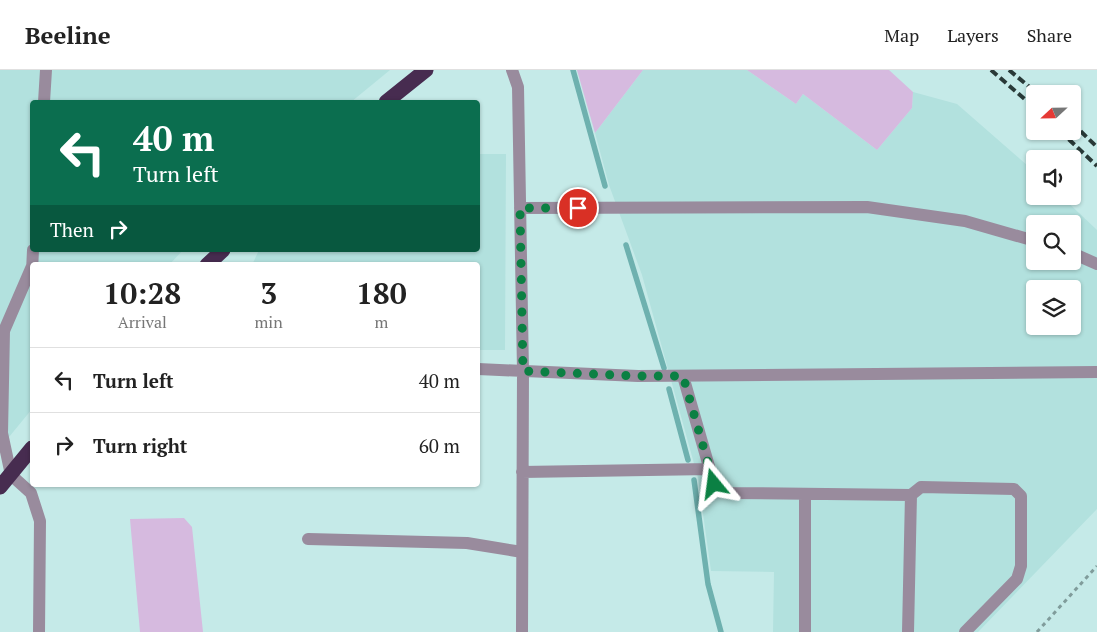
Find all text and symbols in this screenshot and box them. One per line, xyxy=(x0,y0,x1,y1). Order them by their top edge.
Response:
text: Beeline xyxy=(25,19,111,51)
text: Map xyxy=(884,23,919,47)
text: Layers xyxy=(947,23,999,47)
text: Share xyxy=(1027,23,1072,47)
north arrow xyxy=(1026,85,1081,140)
map controls xyxy=(1026,85,1081,335)
text: 40 m xyxy=(133,115,214,161)
icon: left xyxy=(50,120,115,185)
button: sound xyxy=(1026,150,1081,205)
text: Turn left xyxy=(133,159,219,188)
pin xyxy=(557,187,599,229)
icon: arrive xyxy=(564,194,592,222)
icon: right xyxy=(104,215,132,243)
button: search xyxy=(1026,215,1081,270)
text: Then xyxy=(50,217,94,242)
text: 10:28 xyxy=(103,273,181,313)
text: 3 xyxy=(260,273,277,313)
text: 180 xyxy=(356,273,407,313)
button: layers xyxy=(1026,280,1081,335)
text: Arrival xyxy=(118,311,167,333)
text: min xyxy=(255,311,283,333)
text: m xyxy=(374,311,388,333)
icon: left xyxy=(50,366,78,394)
text: Turn left xyxy=(93,368,174,393)
text: 40 m xyxy=(419,368,460,393)
icon: right xyxy=(50,431,78,459)
text: Turn right xyxy=(93,433,187,458)
text: 60 m xyxy=(419,433,460,458)
position arrow xyxy=(687,457,739,509)

